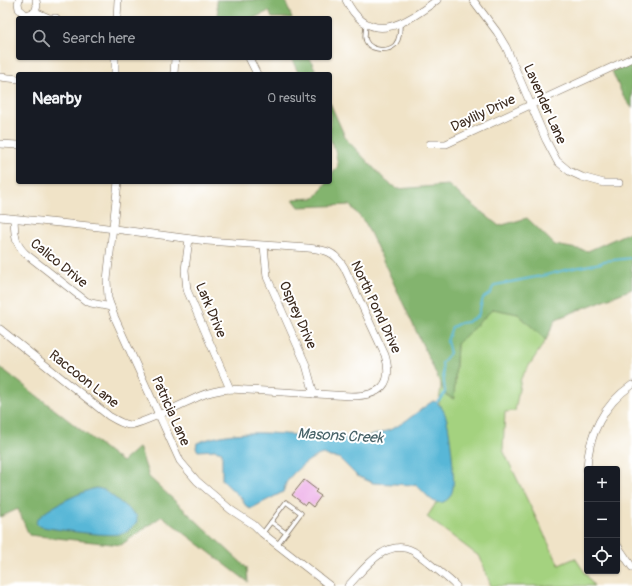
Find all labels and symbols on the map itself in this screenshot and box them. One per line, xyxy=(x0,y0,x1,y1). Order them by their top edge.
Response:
street label: Lavender Lane xyxy=(520,61,570,147)
street label: Daylily Drive xyxy=(448,91,518,135)
street label: Calico Drive xyxy=(27,235,91,291)
street label: North Pond Drive xyxy=(347,258,405,356)
street label: Osprey Drive xyxy=(276,279,321,352)
street label: Lark Drive xyxy=(192,280,230,340)
street label: Raccoon Lane xyxy=(46,347,122,411)
street label: Patricia Lane xyxy=(148,374,194,449)
water label: Masons Creek xyxy=(297,424,385,448)

